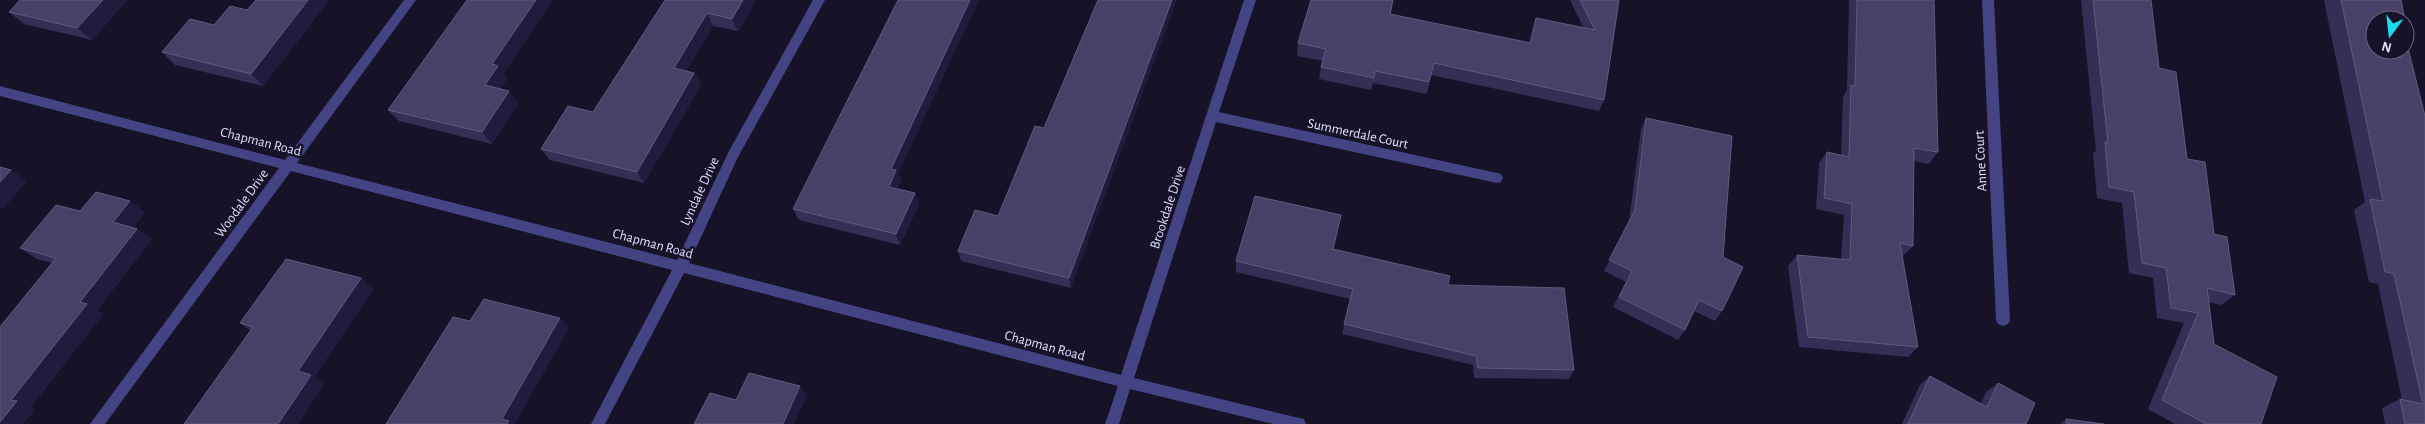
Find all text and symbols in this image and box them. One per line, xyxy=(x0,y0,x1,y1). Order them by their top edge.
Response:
north arrow xyxy=(2365,10,2415,60)
text: N xyxy=(2380,39,2393,55)
street label: Summerdale Court xyxy=(1306,116,1410,152)
street label: Chapman Road xyxy=(219,125,303,159)
street label: Anne Court xyxy=(1972,130,1990,192)
street label: Lyndale Drive xyxy=(678,155,722,228)
street label: Brookdale Drive xyxy=(1148,164,1188,251)
street label: Woodale Drive xyxy=(212,167,271,240)
street label: Chapman Road xyxy=(611,226,695,261)
street label: Chapman Road xyxy=(1003,328,1087,363)

